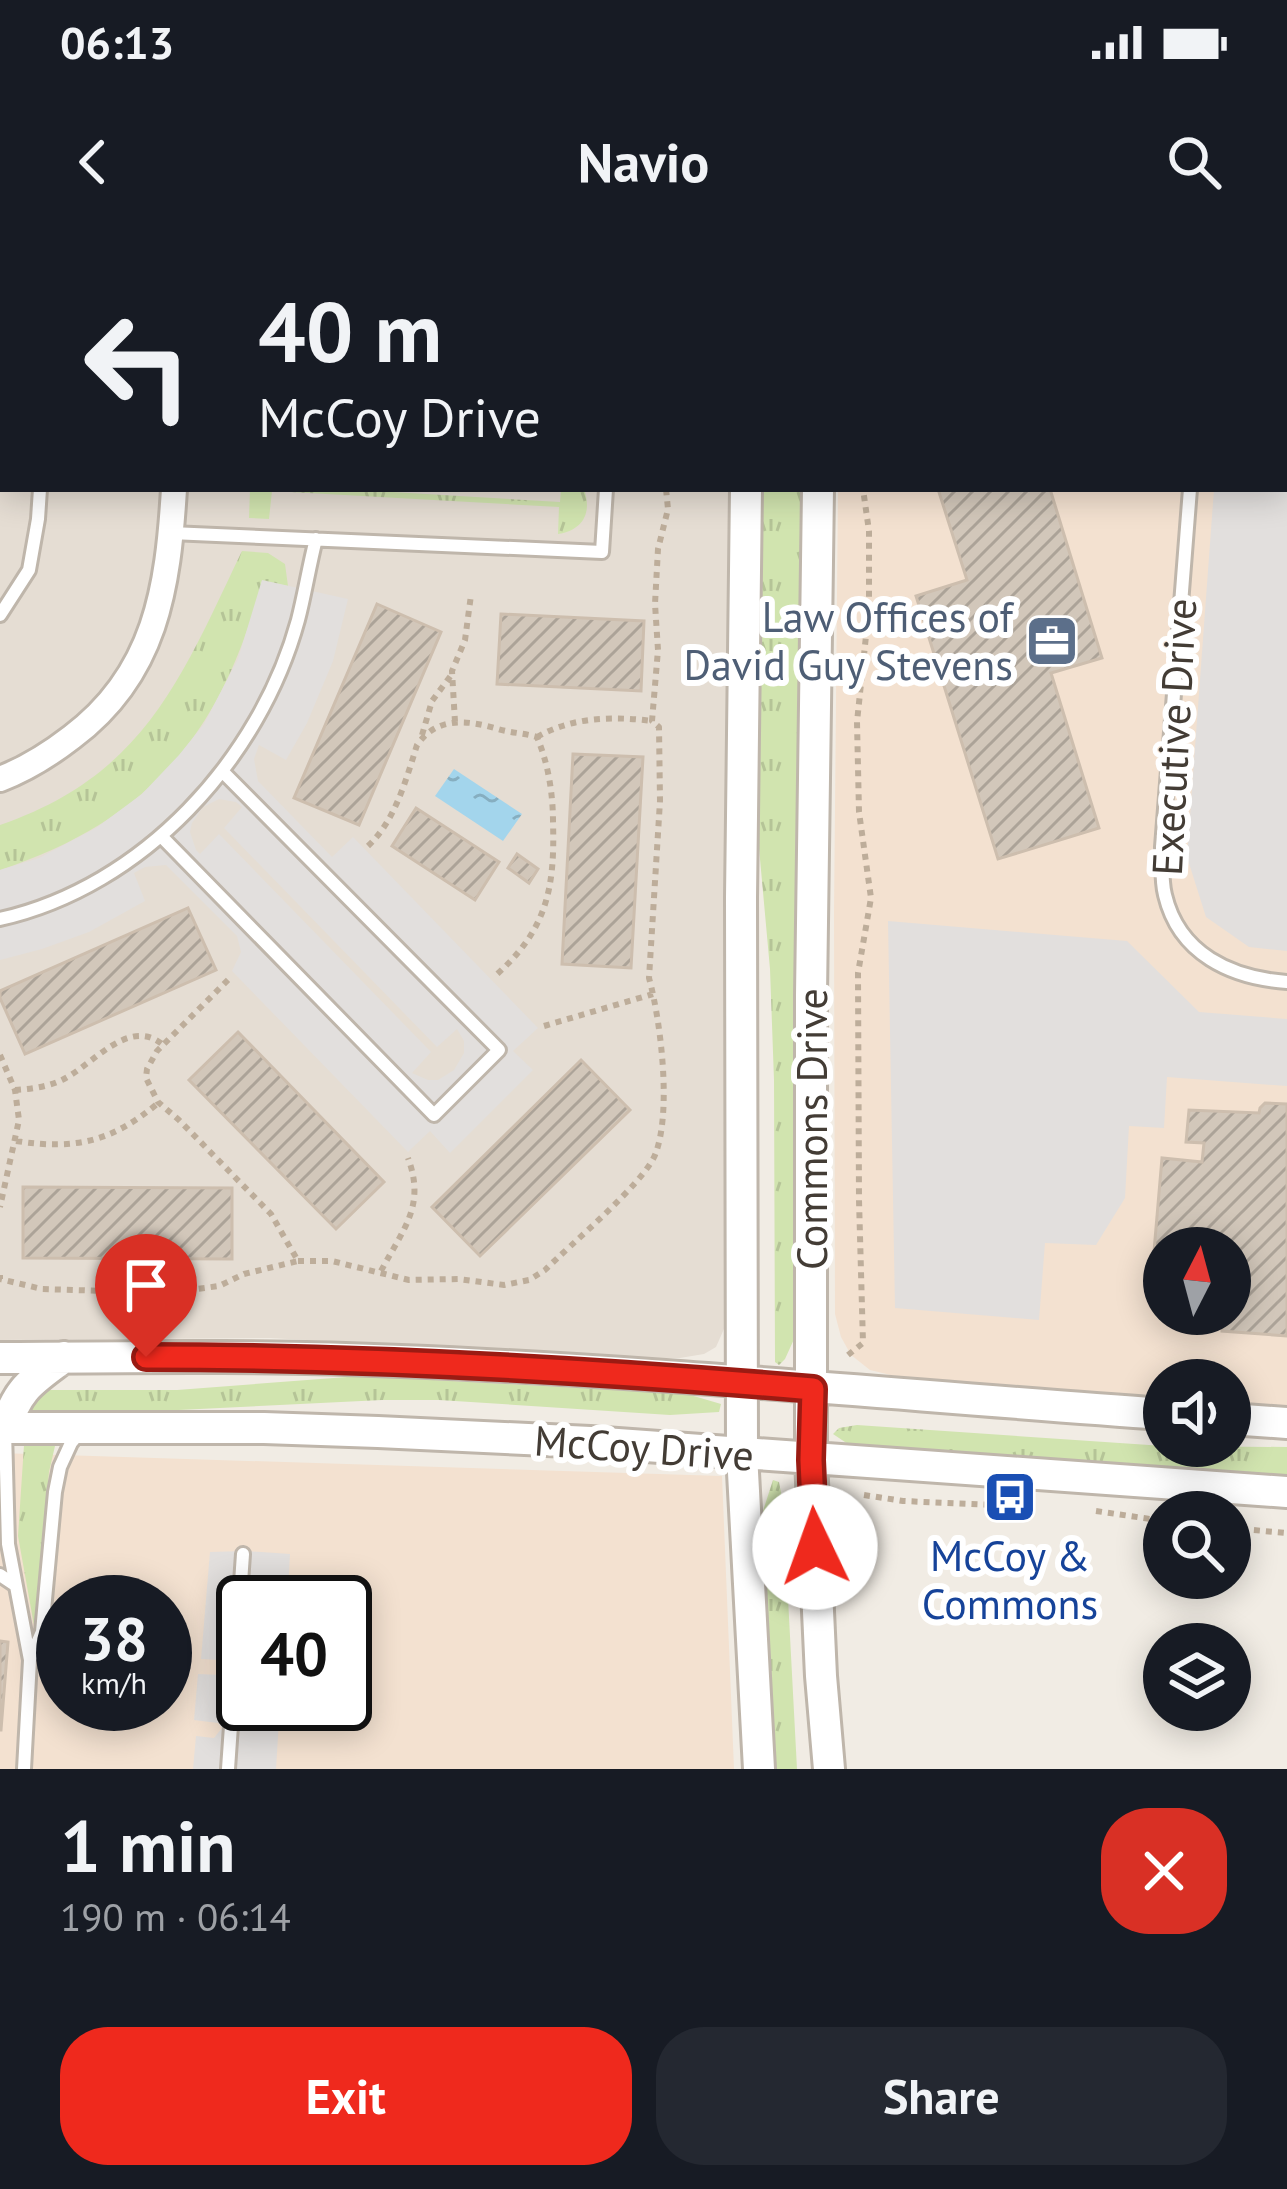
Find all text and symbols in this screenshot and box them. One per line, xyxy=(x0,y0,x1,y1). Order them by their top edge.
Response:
text: 06:13 xyxy=(60,13,174,71)
text: Navio xyxy=(578,127,709,197)
icon: back xyxy=(60,129,126,195)
icon: search xyxy=(1161,129,1227,195)
text: 40 m xyxy=(258,276,442,385)
icon: left xyxy=(60,288,216,444)
text: McCoy Drive xyxy=(258,382,541,452)
place label: Law Offices of David Guy Stevens xyxy=(684,589,1015,692)
street label: Executive Drive xyxy=(1139,597,1208,877)
office icon: Law Offices of David Guy Stevens xyxy=(1024,613,1080,669)
street label: Commons Drive xyxy=(784,988,839,1270)
north arrow xyxy=(1143,1227,1251,1335)
map controls xyxy=(1143,1227,1251,1731)
pin xyxy=(95,1234,197,1357)
icon: arrive xyxy=(113,1252,179,1318)
button: sound xyxy=(1143,1359,1251,1467)
street label: McCoy Drive xyxy=(532,1412,756,1483)
bus stop icon: McCoy & Commons xyxy=(982,1469,1038,1525)
position arrow xyxy=(752,1484,878,1610)
button: search xyxy=(1143,1491,1251,1599)
place label: McCoy & Commons xyxy=(922,1528,1098,1631)
speed limit sign: 40 xyxy=(216,1575,372,1731)
text: 38 xyxy=(80,1599,148,1677)
button: layers xyxy=(1143,1623,1251,1731)
text: km/h xyxy=(81,1663,147,1702)
text: 1 min xyxy=(60,1799,236,1892)
button: close xyxy=(1101,1808,1227,1934)
text: 190 m · 06:14 xyxy=(60,1891,291,1942)
button: Exit xyxy=(60,2027,632,2165)
button: Share xyxy=(656,2027,1227,2165)

